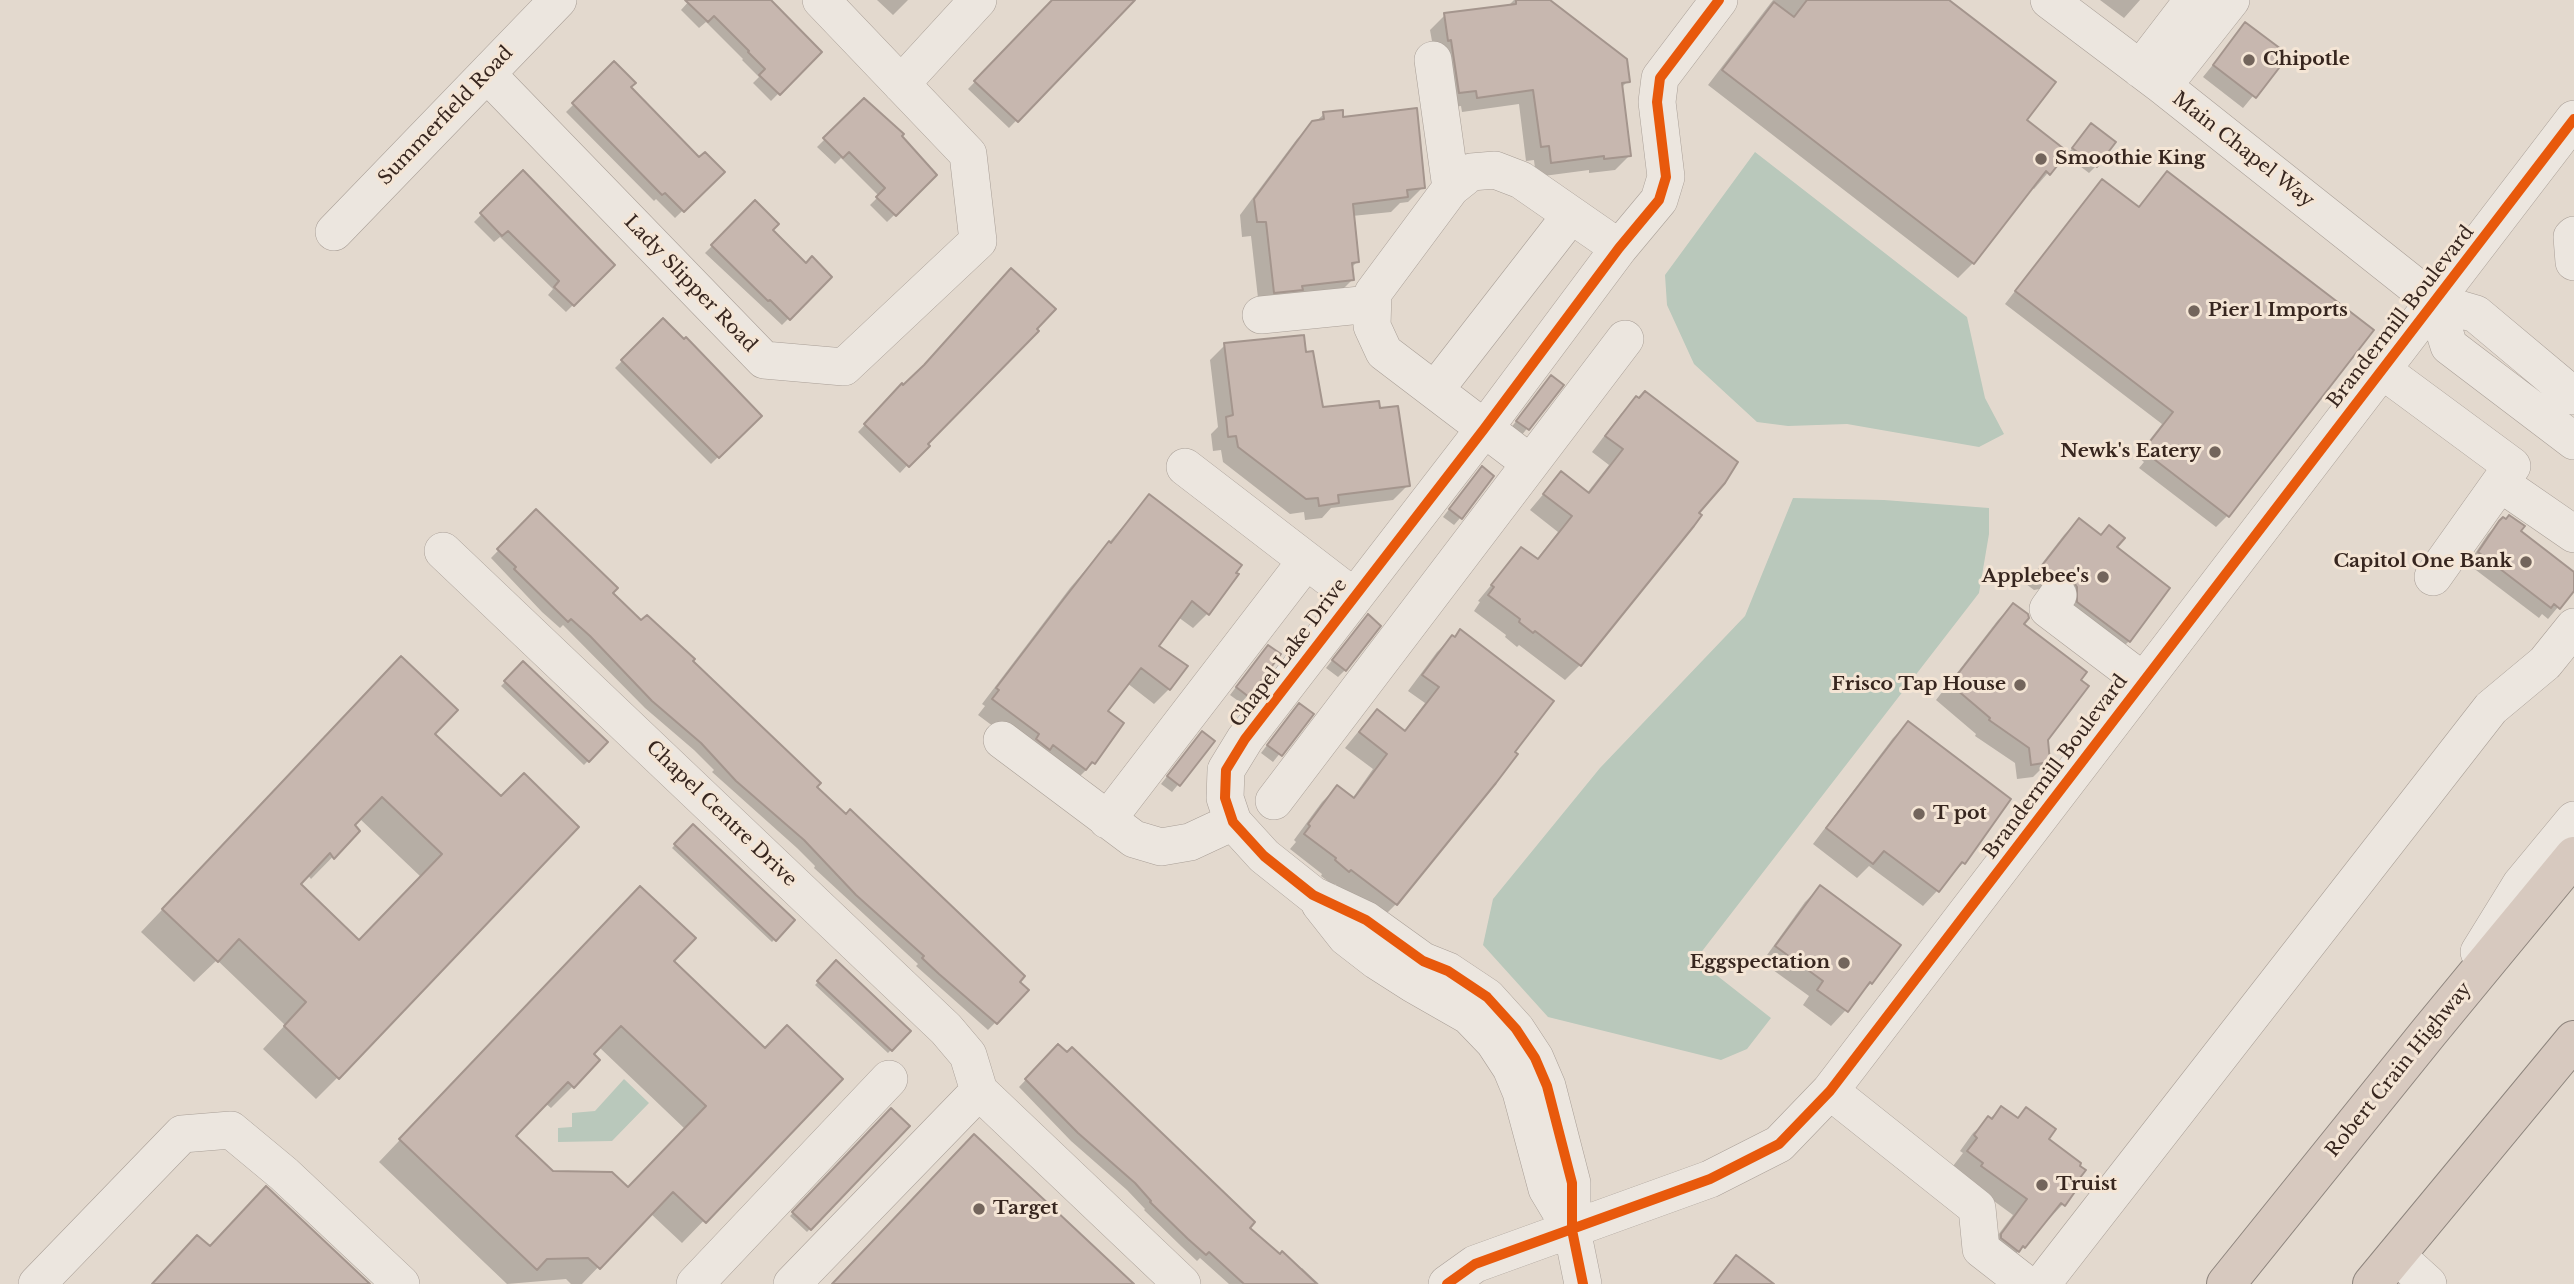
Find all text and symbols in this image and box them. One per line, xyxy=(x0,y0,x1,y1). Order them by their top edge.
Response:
street label: Summerfield Road xyxy=(374,42,518,190)
place label: Chipotle xyxy=(2263,49,2350,71)
marker: Chipotle xyxy=(2241,52,2257,68)
street label: Main Chapel Way xyxy=(2168,88,2318,212)
place label: Smoothie King xyxy=(2055,148,2205,170)
marker: Smoothie King xyxy=(2033,151,2049,167)
street label: Lady Slipper Road xyxy=(619,211,761,357)
street label: Brandermill Boulevard xyxy=(2323,221,2479,413)
place label: Pier 1 Imports xyxy=(2208,300,2348,322)
marker: Pier 1 Imports xyxy=(2186,303,2202,319)
place label: Newk's Eatery xyxy=(2060,441,2201,463)
marker: Newk's Eatery xyxy=(2207,444,2223,460)
place label: Capitol One Bank xyxy=(2333,551,2512,573)
marker: Capitol One Bank xyxy=(2518,554,2534,570)
place label: Applebee's xyxy=(1982,566,2089,588)
marker: Applebee's xyxy=(2095,569,2111,585)
street label: Chapel Lake Drive xyxy=(1226,574,1352,732)
street label: Brandermill Boulevard xyxy=(1979,670,2133,864)
place label: Frisco Tap House xyxy=(1832,674,2006,696)
marker: Frisco Tap House xyxy=(2012,677,2028,693)
street label: Chapel Centre Drive xyxy=(641,736,801,892)
place label: T pot xyxy=(1933,803,1987,825)
marker: T pot xyxy=(1911,806,1927,822)
place label: Eggspectation xyxy=(1690,952,1830,974)
marker: Eggspectation xyxy=(1836,955,1852,971)
street label: Robert Crain Highway xyxy=(2321,978,2477,1162)
place label: Truist xyxy=(2056,1174,2117,1196)
marker: Truist xyxy=(2034,1177,2050,1193)
place label: Target xyxy=(993,1198,1058,1220)
marker: Target xyxy=(971,1201,987,1217)

